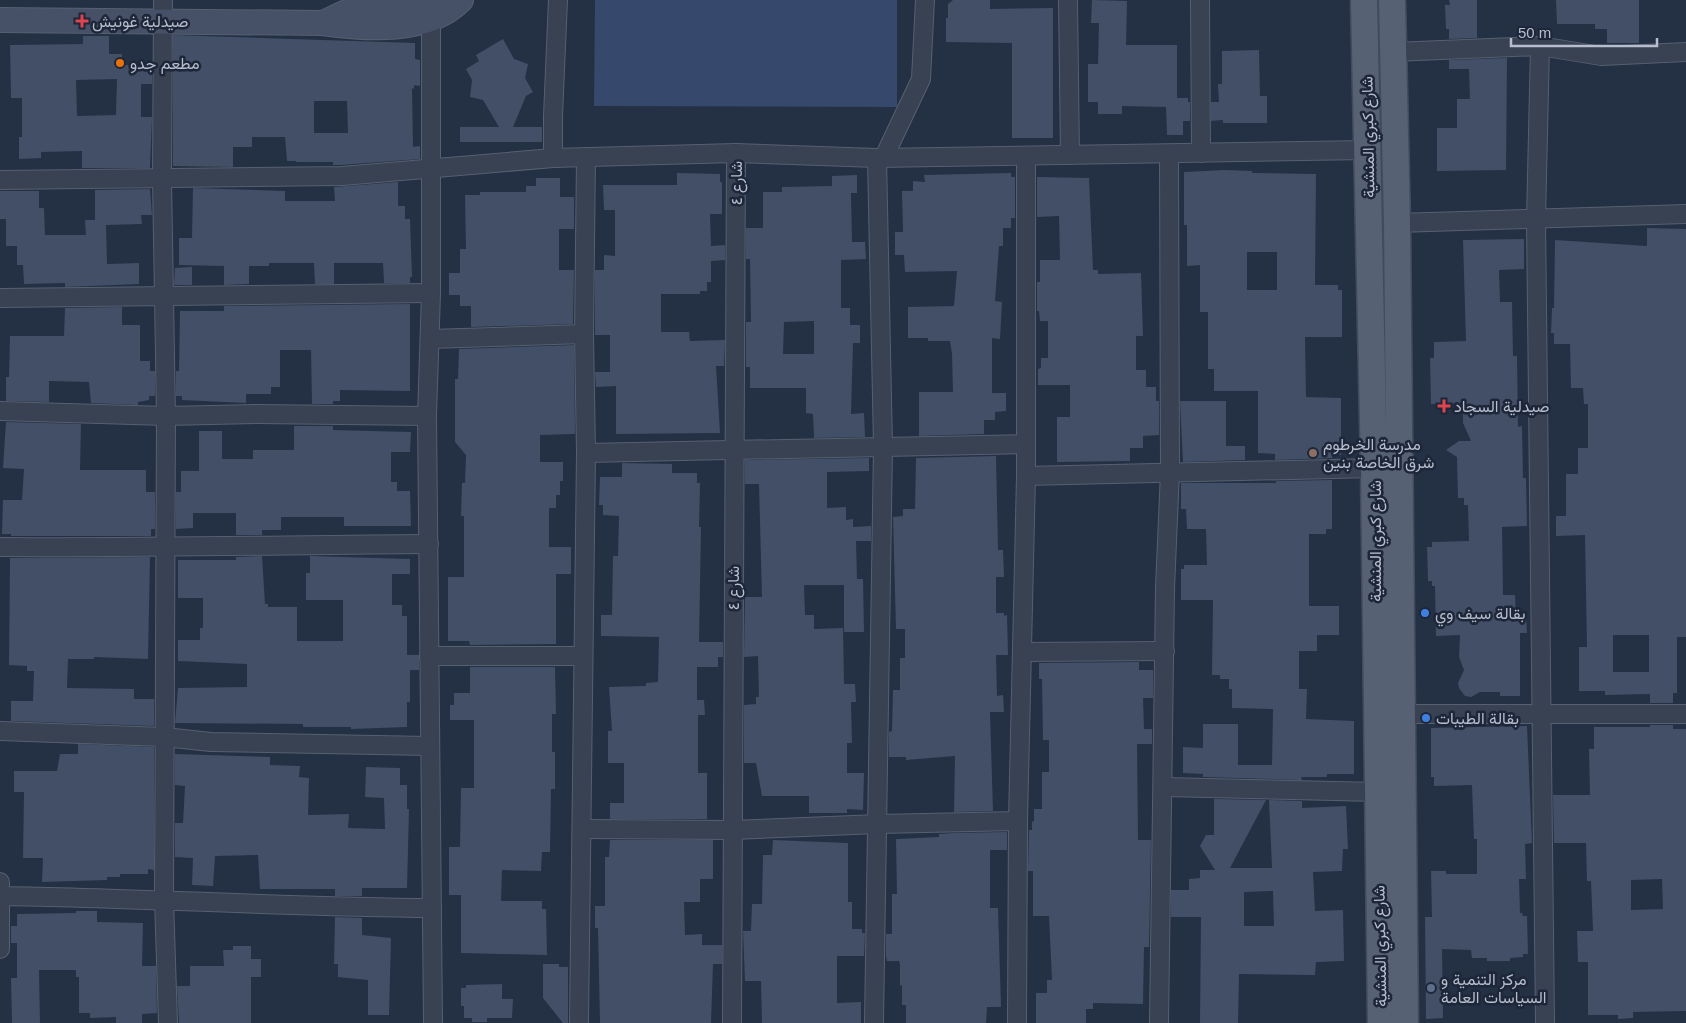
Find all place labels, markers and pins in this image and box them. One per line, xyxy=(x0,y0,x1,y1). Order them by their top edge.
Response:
place label: صيدلية غونيش xyxy=(92,13,188,32)
marker: صيدلية غونيش xyxy=(76,15,88,27)
place label: مطعم جدو xyxy=(130,55,199,74)
marker: مطعم جدو xyxy=(114,57,126,69)
place label: صيدلية السجاد xyxy=(1454,398,1549,416)
marker: صيدلية السجاد xyxy=(1438,400,1450,412)
place label: مدرسة الخرطوم شرق الخاصة بنين xyxy=(1323,436,1434,473)
marker: مدرسة الخرطوم شرق الخاصة بنين xyxy=(1307,447,1319,459)
place label: بقالة سيف وي xyxy=(1435,605,1525,627)
marker: بقالة سيف وي xyxy=(1419,607,1431,619)
place label: بقالة الطيبات xyxy=(1436,710,1519,728)
marker: بقالة الطيبات xyxy=(1420,712,1432,724)
place label: مركز التنمية و السياسات العامة xyxy=(1441,971,1547,1007)
marker: مركز التنمية و السياسات العامة xyxy=(1425,982,1437,994)

